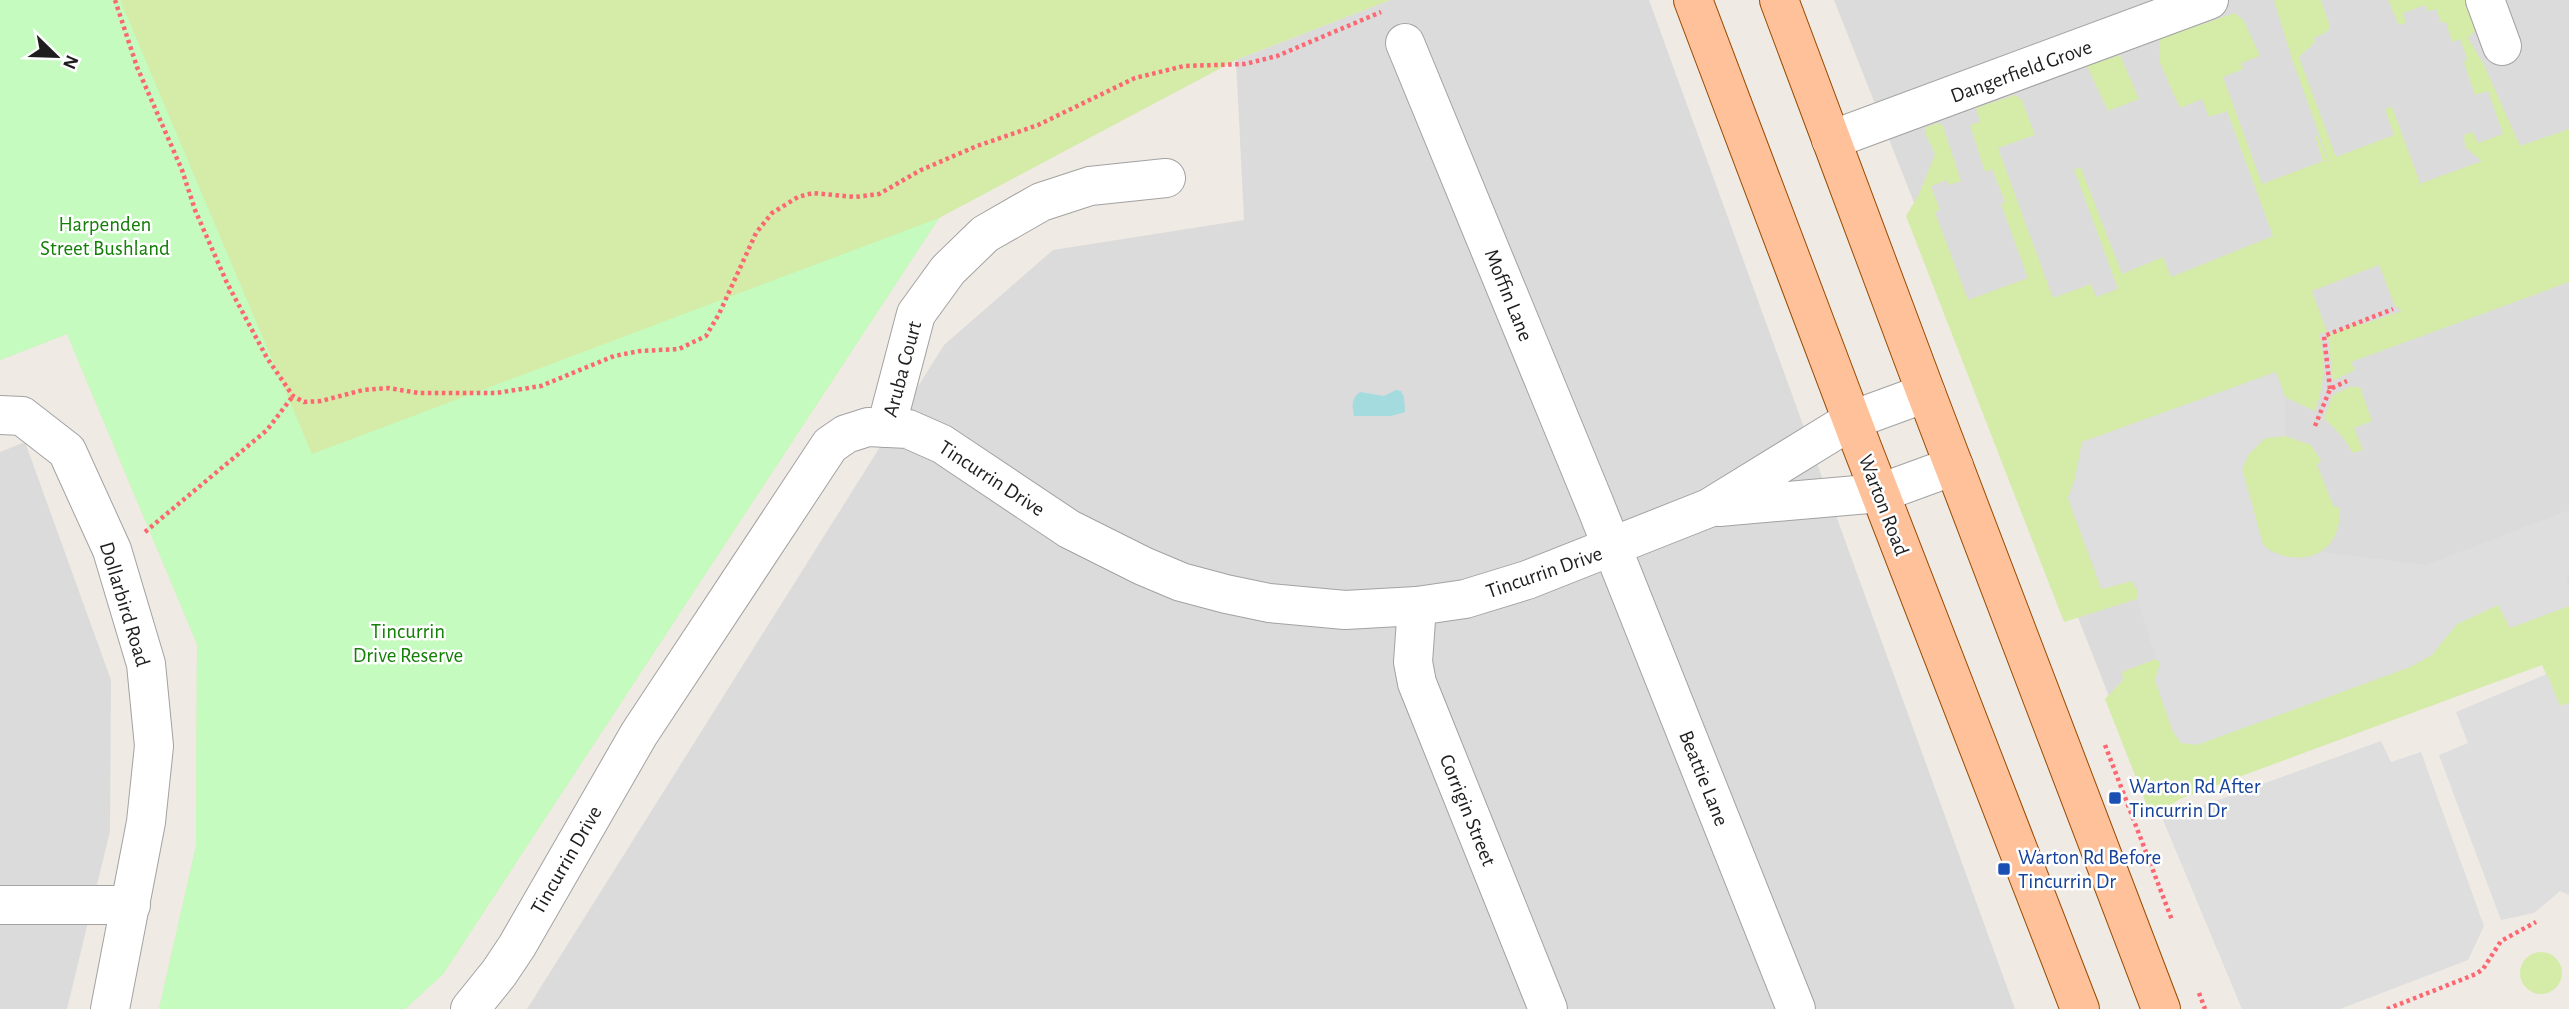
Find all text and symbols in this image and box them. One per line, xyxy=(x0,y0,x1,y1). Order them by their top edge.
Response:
north arrow xyxy=(21,21,91,91)
street label: Dangerfield Grove xyxy=(1948,36,2095,107)
text: N xyxy=(59,52,82,72)
park label: Harpenden Street Bushland xyxy=(40,214,170,259)
street label: Moffin Lane xyxy=(1481,246,1536,344)
street label: Aruba Court xyxy=(880,319,925,419)
street label: Tincurrin Drive xyxy=(935,437,1048,520)
street label: Warton Road xyxy=(1855,452,1912,559)
street label: Dollarbird Road xyxy=(96,539,153,669)
street label: Tincurrin Drive xyxy=(1483,543,1605,602)
park label: Tincurrin Drive Reserve xyxy=(353,621,463,666)
street label: Beattie Lane xyxy=(1675,728,1732,829)
street label: Corrigin Street xyxy=(1436,751,1500,869)
place label: Warton Rd After Tincurrin Dr xyxy=(2129,776,2261,821)
marker: Warton Rd After Tincurrin Dr xyxy=(2107,790,2123,806)
street label: Tincurrin Drive xyxy=(527,802,606,918)
place label: Warton Rd Before Tincurrin Dr xyxy=(2018,847,2161,892)
marker: Warton Rd Before Tincurrin Dr xyxy=(1996,861,2012,877)

